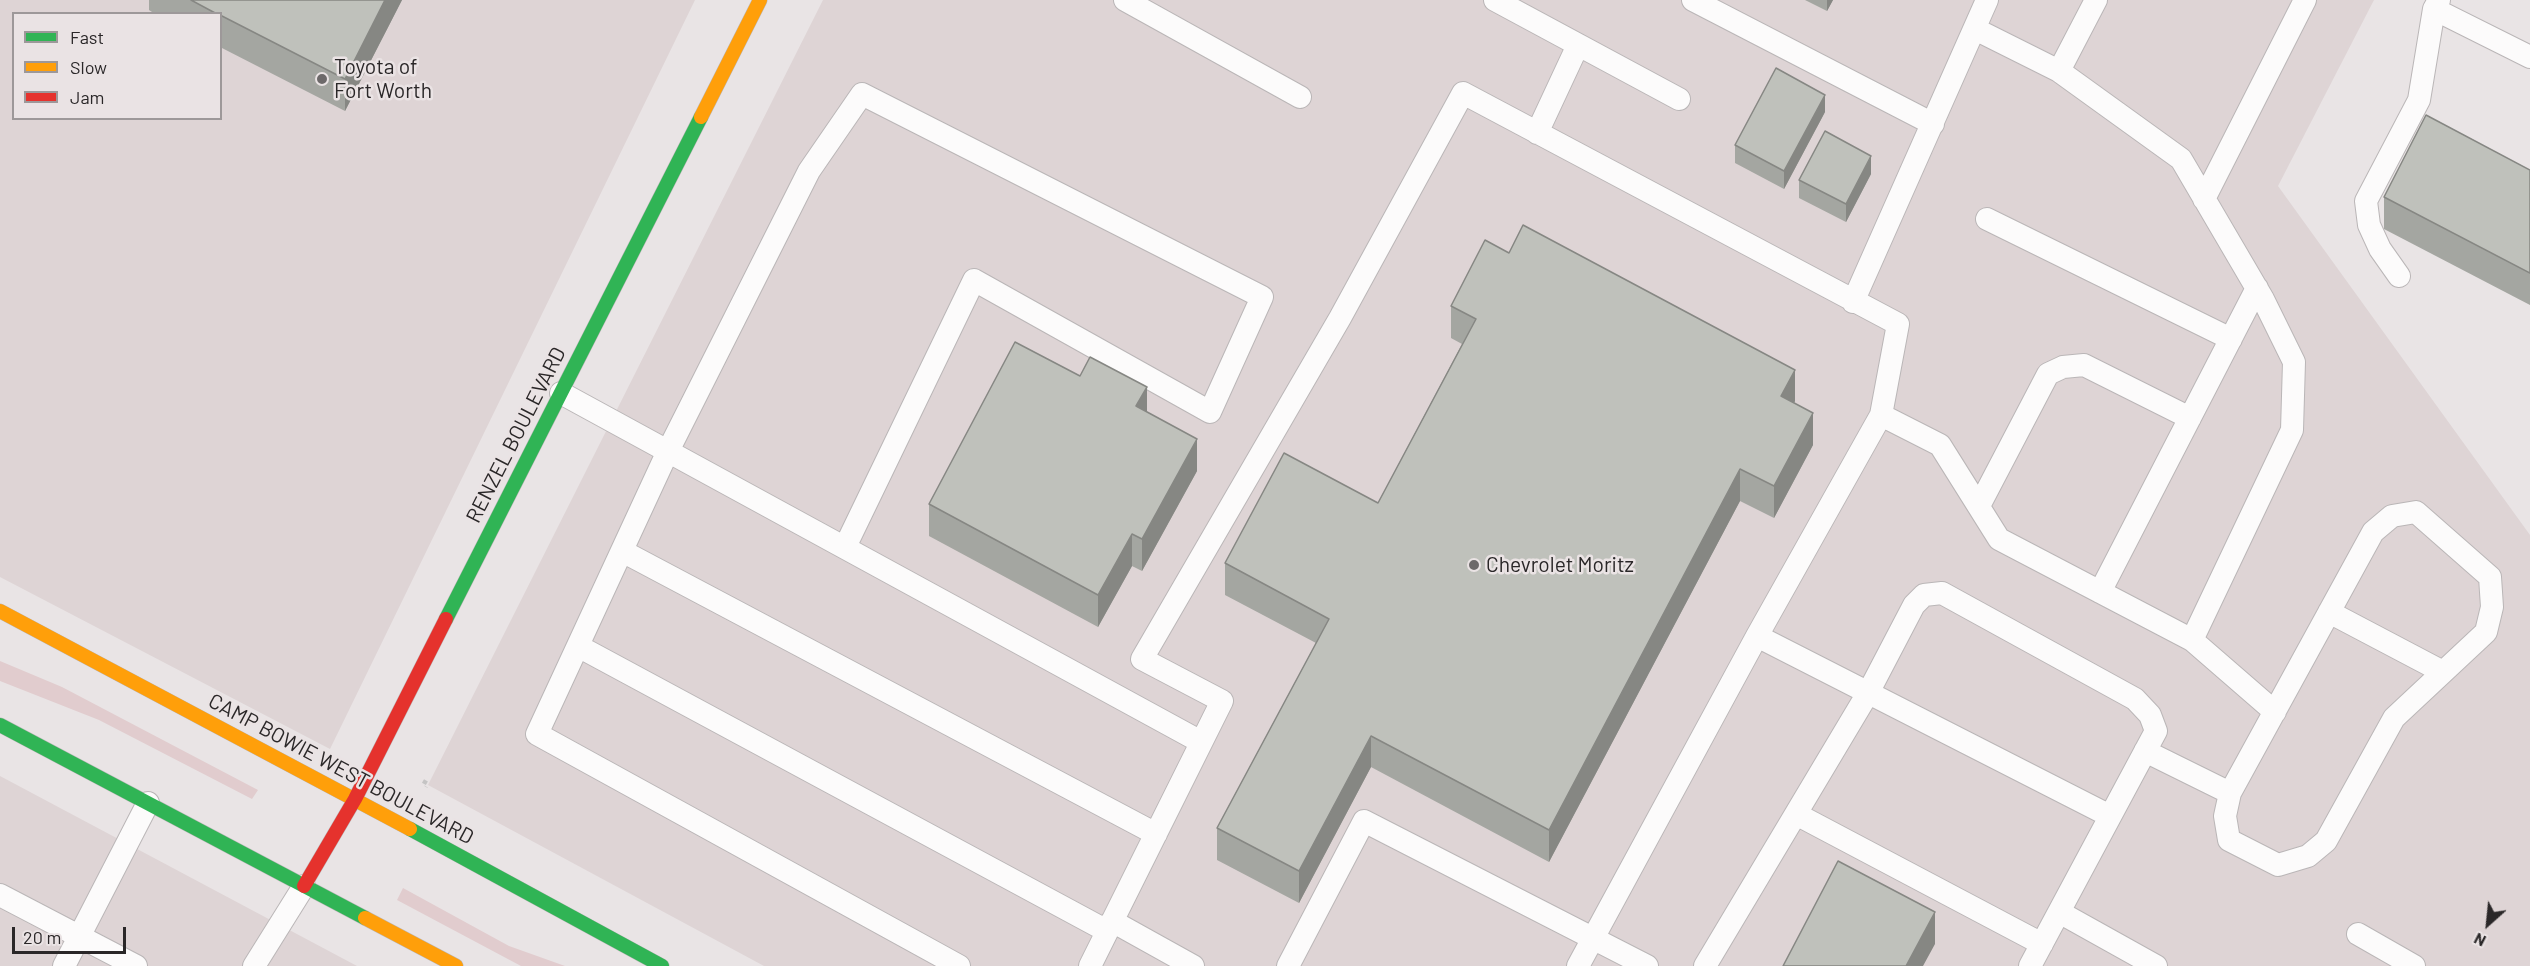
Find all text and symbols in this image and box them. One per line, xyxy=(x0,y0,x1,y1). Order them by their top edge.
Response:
legend xyxy=(12,12,222,120)
text: Fast xyxy=(70,26,104,48)
place label: Toyota of Fort Worth xyxy=(334,54,432,104)
text: Slow xyxy=(70,56,107,78)
marker: Toyota of Fort Worth xyxy=(315,72,329,86)
text: Jam xyxy=(70,86,104,108)
street label: RENZEL BOULEVARD xyxy=(461,343,571,527)
place label: Chevrolet Moritz xyxy=(1486,552,1634,578)
marker: Chevrolet Moritz xyxy=(1467,558,1481,572)
street label: CAMP BOWIE WEST BOULEVARD xyxy=(204,688,478,850)
north arrow xyxy=(2458,894,2518,954)
scale bar xyxy=(15,915,129,953)
text: 20 m xyxy=(23,926,61,948)
text: N xyxy=(2471,930,2489,951)

